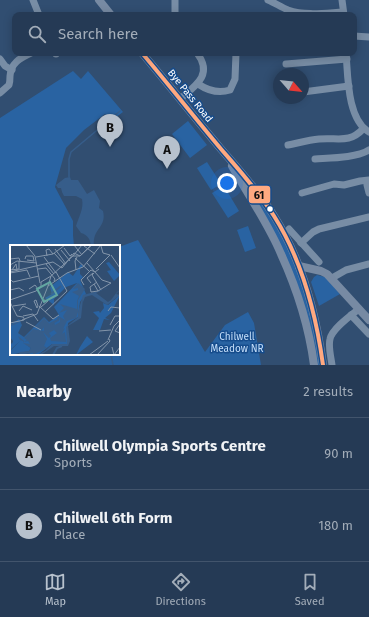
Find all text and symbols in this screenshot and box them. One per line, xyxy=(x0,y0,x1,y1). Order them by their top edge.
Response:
search box xyxy=(12,12,357,56)
icon: search xyxy=(26,23,48,45)
text: Search here xyxy=(58,25,138,43)
street label: Bye Pass Road xyxy=(165,67,215,125)
north arrow xyxy=(273,68,309,104)
pin: B xyxy=(97,114,123,147)
pin: A xyxy=(154,136,180,169)
your location xyxy=(217,173,237,193)
line badge: 61 xyxy=(248,185,271,204)
text: 61 xyxy=(254,189,264,202)
unlabelled marker xyxy=(265,204,275,214)
inset map xyxy=(10,245,120,355)
park label: Chilwell Meadow NR xyxy=(210,331,264,355)
text: Nearby xyxy=(16,381,71,402)
text: 2 results xyxy=(303,384,353,399)
text: Chilwell Olympia Sports Centre xyxy=(54,437,266,455)
text: A xyxy=(25,446,33,461)
text: 90 m xyxy=(324,446,353,461)
text: Sports xyxy=(54,455,92,470)
text: Chilwell 6th Form xyxy=(54,509,173,527)
text: B xyxy=(25,518,33,533)
text: 180 m xyxy=(318,518,353,533)
text: Place xyxy=(54,527,85,542)
tab: Map xyxy=(44,571,66,608)
tab: Directions xyxy=(155,571,206,608)
tab: Saved xyxy=(295,571,325,608)

